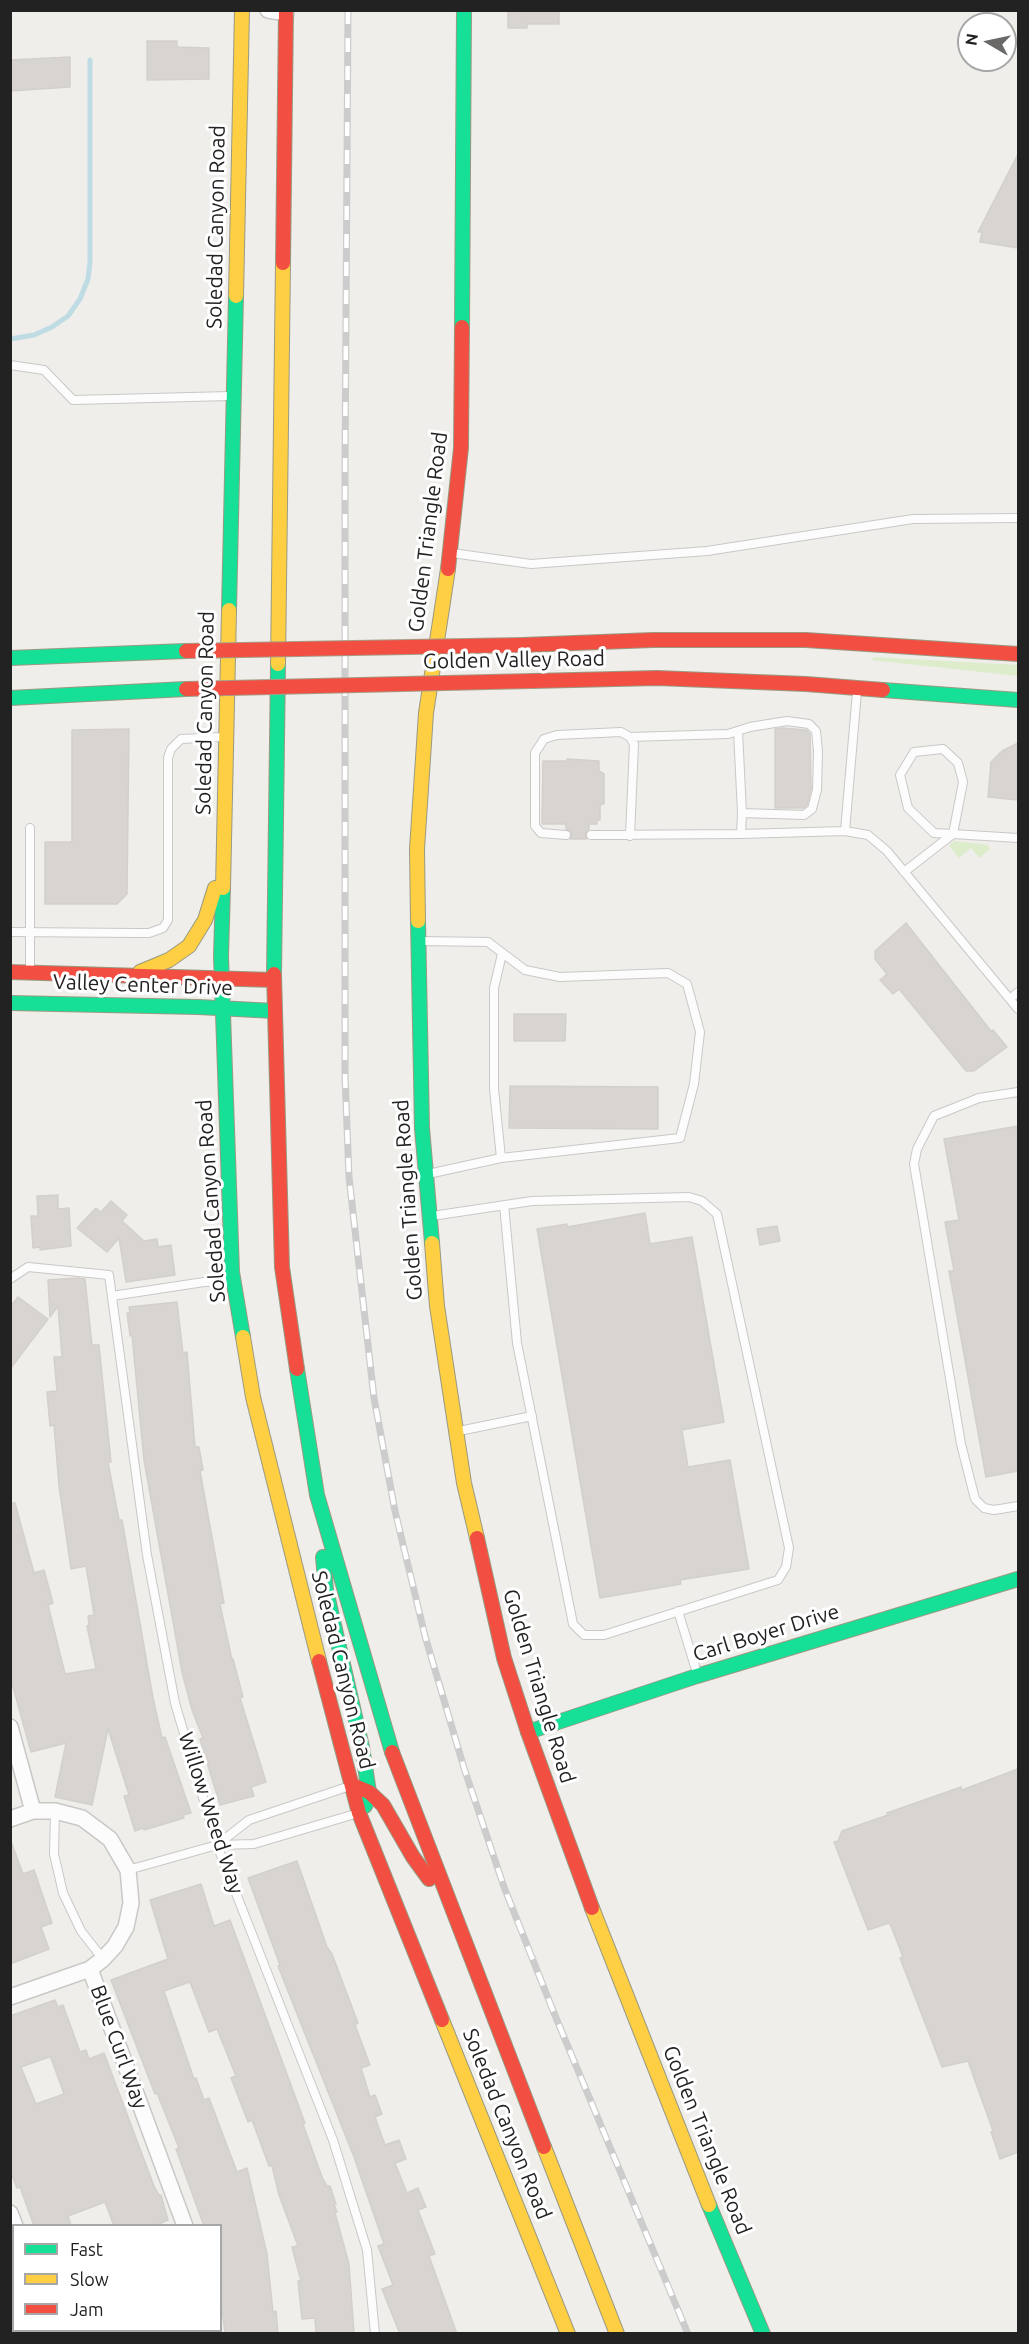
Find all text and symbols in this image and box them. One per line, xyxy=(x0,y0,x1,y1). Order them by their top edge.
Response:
north arrow xyxy=(957,12,1017,72)
text: N xyxy=(961,32,981,47)
street label: Soledad Canyon Road xyxy=(202,125,230,329)
street label: Golden Triangle Road xyxy=(403,430,453,634)
street label: Soledad Canyon Road xyxy=(191,611,219,815)
street label: Golden Valley Road xyxy=(423,646,605,674)
street label: Valley Center Drive xyxy=(53,969,233,1001)
street label: Soledad Canyon Road xyxy=(191,1099,231,1303)
street label: Golden Triangle Road xyxy=(388,1099,428,1301)
street label: Soledad Canyon Road xyxy=(306,1568,380,1772)
street label: Golden Triangle Road xyxy=(497,1586,581,1786)
street label: Carl Boyer Drive xyxy=(690,1599,842,1667)
street label: Willow Weed Way xyxy=(173,1729,249,1897)
street label: Blue Curl Way xyxy=(85,1982,153,2112)
street label: Soledad Canyon Road xyxy=(457,2025,557,2223)
street label: Golden Triangle Road xyxy=(658,2042,756,2238)
legend xyxy=(12,2224,222,2332)
text: Fast xyxy=(70,2239,103,2259)
text: Slow xyxy=(70,2269,109,2289)
text: Jam xyxy=(70,2299,104,2319)

